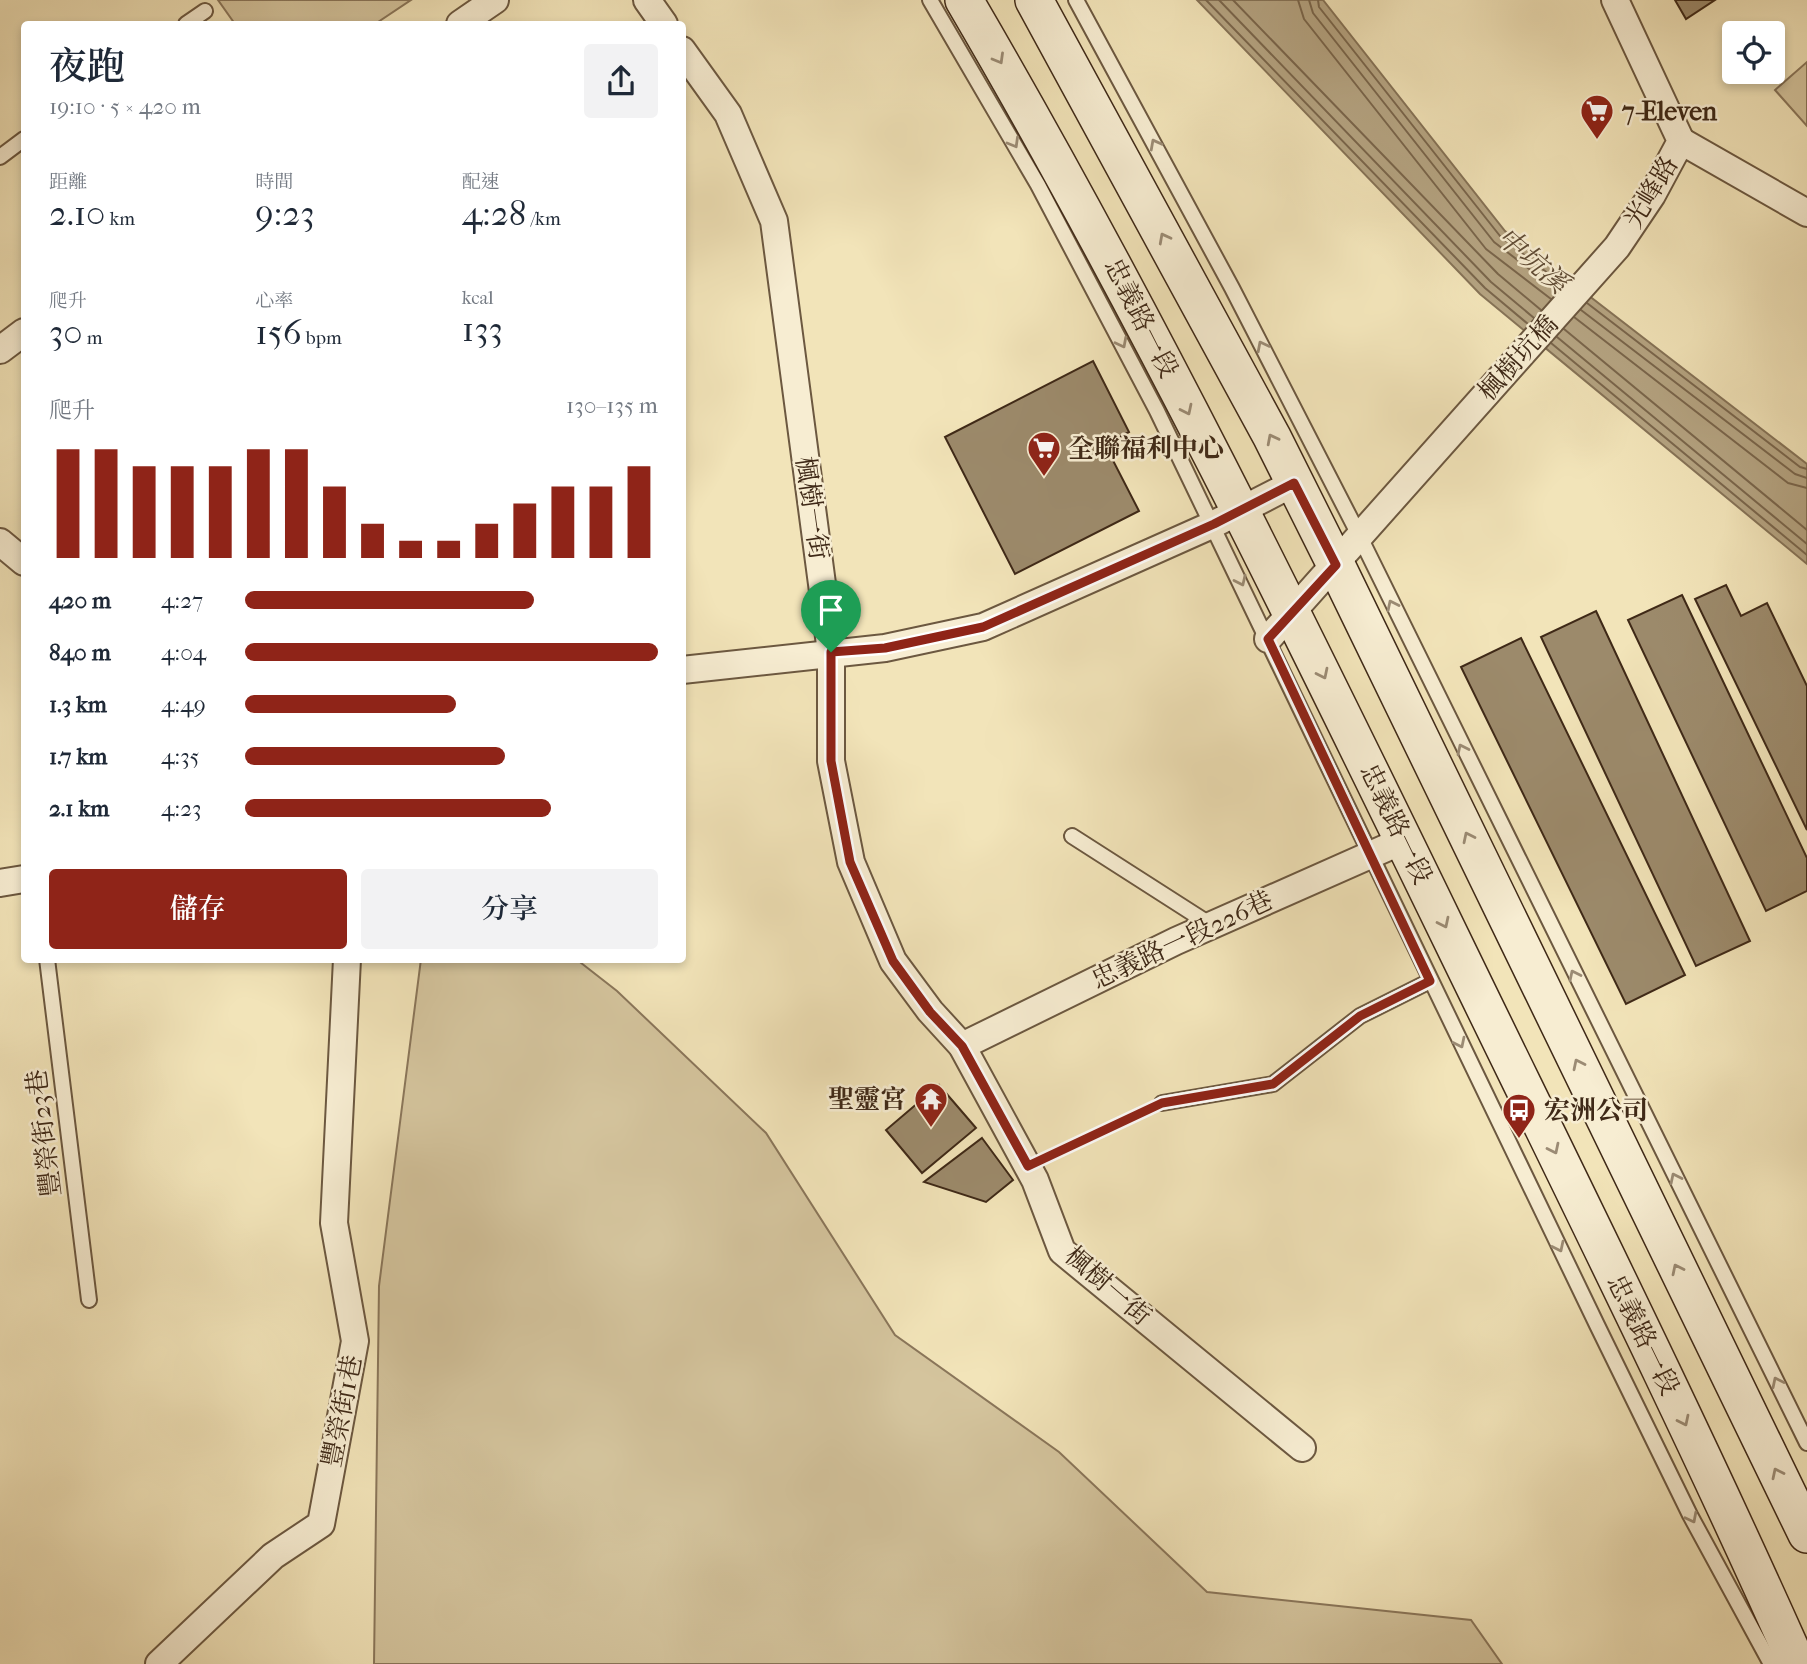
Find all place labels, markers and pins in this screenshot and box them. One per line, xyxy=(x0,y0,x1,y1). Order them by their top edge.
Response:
supermarket icon: 7-Eleven xyxy=(1578,92,1616,141)
place label: 7-Eleven xyxy=(1621,96,1718,127)
supermarket icon: 全聯福利中心 xyxy=(1025,429,1063,478)
place label: 全聯福利中心 xyxy=(1068,433,1224,464)
pin xyxy=(801,580,861,652)
temple icon: 聖靈宮 xyxy=(912,1080,950,1129)
place label: 聖靈宮 xyxy=(828,1084,906,1115)
bus stop icon: 宏洲公司 xyxy=(1500,1091,1538,1140)
place label: 宏洲公司 xyxy=(1544,1095,1648,1126)

